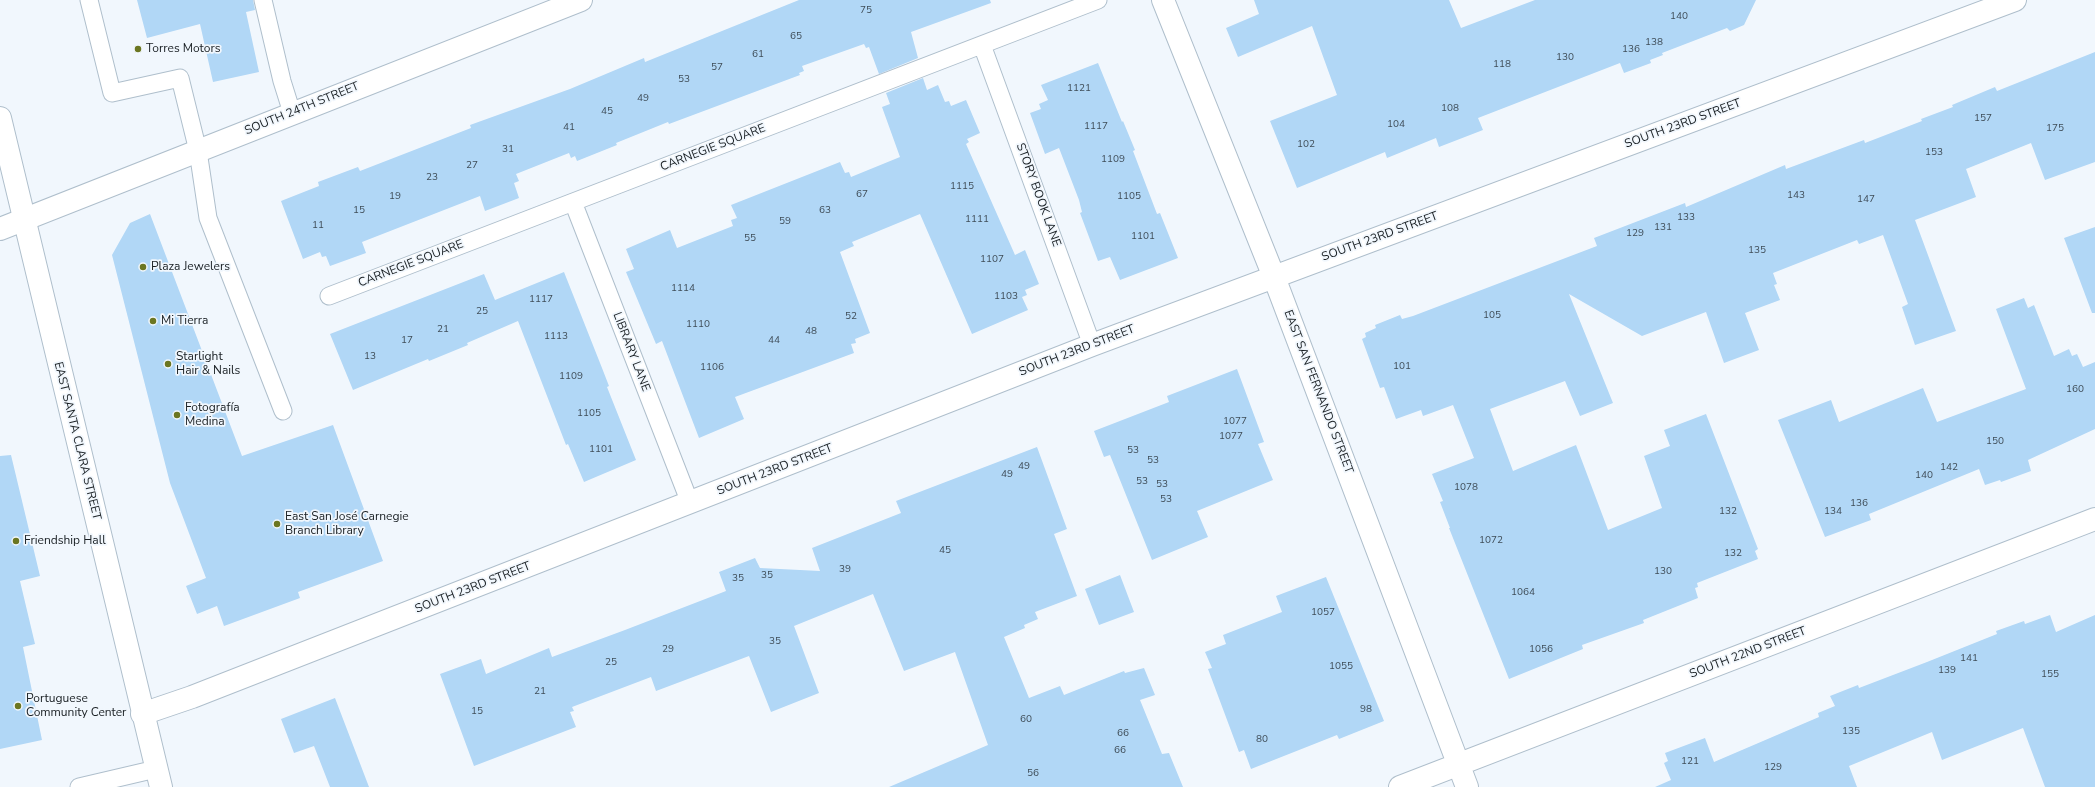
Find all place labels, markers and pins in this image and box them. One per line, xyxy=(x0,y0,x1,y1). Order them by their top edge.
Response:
place label: Torres Motors xyxy=(146,42,220,56)
marker: Torres Motors xyxy=(133,44,143,54)
place label: Plaza Jewelers xyxy=(151,260,230,274)
marker: Plaza Jewelers xyxy=(138,262,148,272)
place label: Mi Tierra xyxy=(161,314,208,328)
marker: Mi Tierra xyxy=(148,316,158,326)
place label: Starlight Hair & Nails xyxy=(176,350,240,378)
marker: Starlight Hair & Nails xyxy=(163,359,173,369)
place label: Fotografía Medina xyxy=(185,401,240,429)
marker: Fotografía Medina xyxy=(172,410,182,420)
place label: East San José Carnegie Branch Library xyxy=(285,510,409,538)
marker: East San José Carnegie Branch Library xyxy=(272,519,282,529)
place label: Friendship Hall xyxy=(24,534,106,548)
marker: Friendship Hall xyxy=(11,536,21,546)
place label: Portuguese Community Center xyxy=(26,692,126,720)
marker: Portuguese Community Center xyxy=(13,701,23,711)

